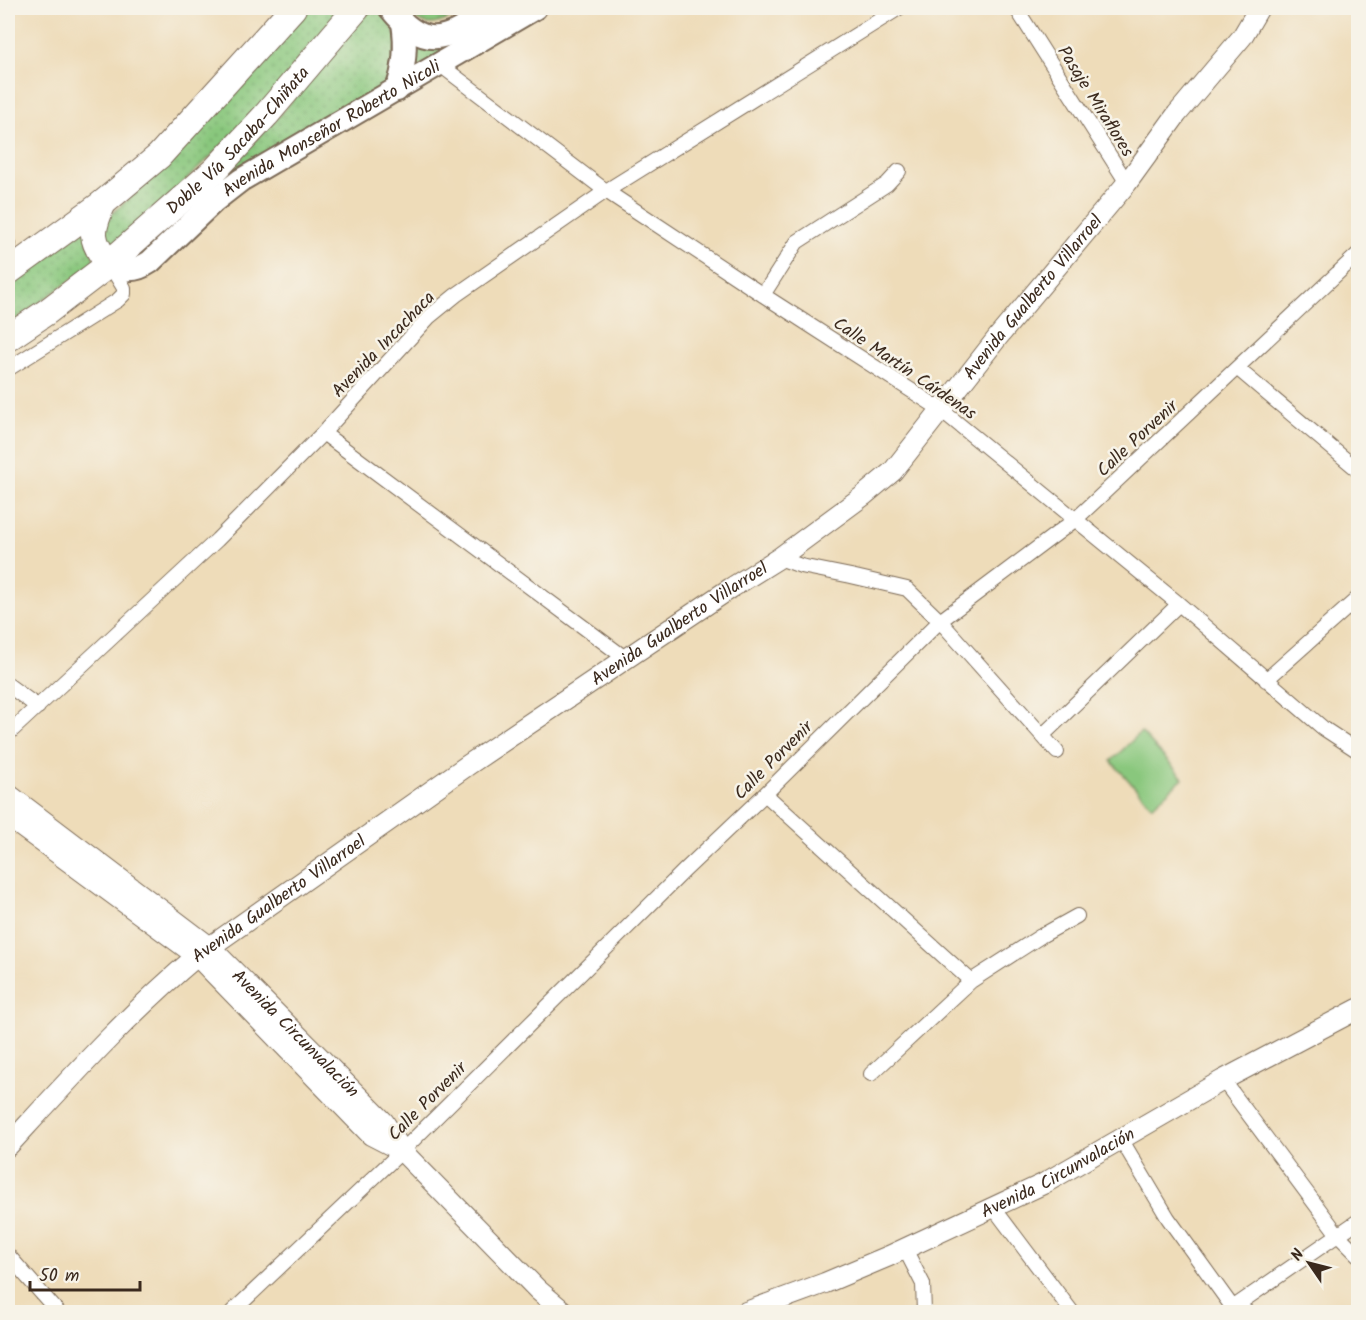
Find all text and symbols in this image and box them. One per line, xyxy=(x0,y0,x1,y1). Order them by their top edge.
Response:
street label: Pasaje Miraflores xyxy=(1049,40,1141,164)
street label: Avenida Monseñor Roberto Nicoli xyxy=(216,53,447,205)
street label: Doble Vía Sacaba-Chiñata xyxy=(160,60,318,223)
street label: Avenida Gualberto Villarroel xyxy=(956,208,1111,387)
street label: Avenida Incachaca xyxy=(325,285,443,405)
street label: Calle Martín Cárdenas xyxy=(826,310,982,428)
street label: Calle Porvenir xyxy=(1091,393,1186,485)
street label: Avenida Gualberto Villarroel xyxy=(586,555,775,694)
street label: Calle Porvenir xyxy=(727,714,821,808)
street label: Avenida Gualberto Villarroel xyxy=(186,828,373,971)
street label: Avenida Circunvalación xyxy=(224,963,365,1105)
street label: Calle Porvenir xyxy=(381,1055,475,1149)
street label: Avenida Circunvalación xyxy=(976,1121,1141,1227)
north arrow xyxy=(1279,1233,1339,1293)
text: N xyxy=(1285,1244,1311,1267)
scale bar xyxy=(30,1254,140,1292)
text: 50 m xyxy=(39,1262,79,1291)

